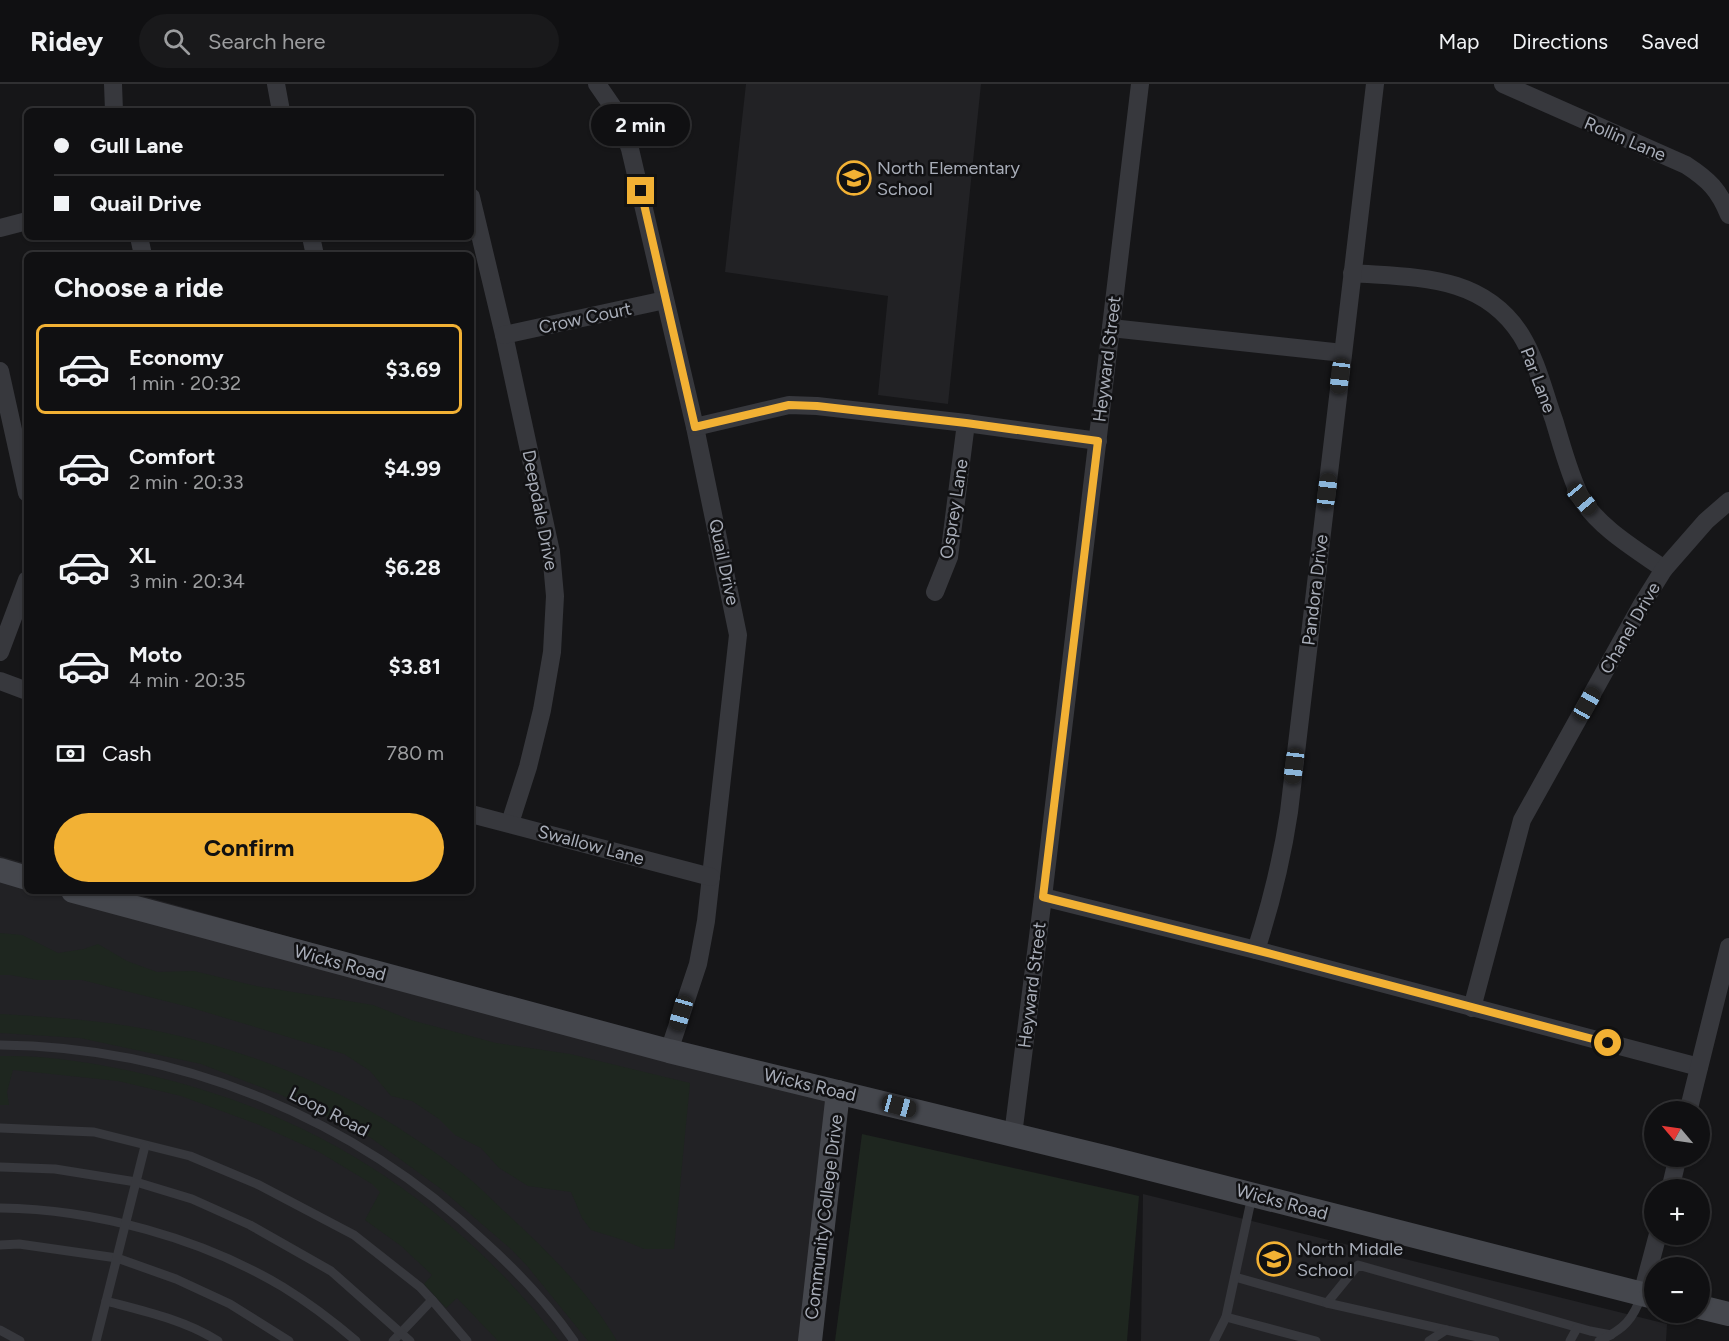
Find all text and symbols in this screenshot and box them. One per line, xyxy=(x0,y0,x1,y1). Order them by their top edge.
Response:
search box xyxy=(139,14,559,68)
text: Ridey xyxy=(30,24,103,58)
icon: search xyxy=(160,25,193,58)
text: Search here xyxy=(208,28,326,55)
text: Map xyxy=(1438,29,1479,54)
text: Directions xyxy=(1512,29,1608,54)
text: Saved xyxy=(1641,29,1699,54)
callout: 2 min xyxy=(592,104,690,146)
street label: Rollin Lane xyxy=(1581,112,1669,166)
text: 2 min xyxy=(615,113,666,137)
text: Gull Lane xyxy=(90,132,183,159)
place label: North Elementary School xyxy=(877,157,1020,200)
school or university icon: North Elementary School xyxy=(836,160,872,196)
route end xyxy=(627,177,654,204)
text: Quail Drive xyxy=(90,190,202,217)
text: Choose a ride xyxy=(54,271,223,304)
street label: Heyward Street xyxy=(1088,294,1126,423)
street label: Crow Court xyxy=(537,297,634,339)
icon: car xyxy=(57,342,111,396)
text: Economy xyxy=(129,344,224,371)
street label: Par Lane xyxy=(1515,344,1561,416)
text: $3.69 xyxy=(386,356,441,383)
car xyxy=(1329,357,1351,395)
text: 1 min · 20:32 xyxy=(129,371,241,395)
icon: car xyxy=(57,441,111,495)
text: Comfort xyxy=(129,443,215,470)
street label: Deepdale Drive xyxy=(518,448,562,572)
text: $4.99 xyxy=(384,455,441,482)
street label: Osprey Lane xyxy=(935,457,973,561)
text: 2 min · 20:33 xyxy=(129,470,244,494)
car xyxy=(1316,472,1338,510)
car xyxy=(1564,479,1600,519)
street label: Quail Drive xyxy=(704,517,744,607)
street label: Pandora Drive xyxy=(1297,533,1333,647)
icon: car xyxy=(57,540,111,594)
text: XL xyxy=(129,542,156,569)
text: $6.28 xyxy=(384,554,441,581)
text: 3 min · 20:34 xyxy=(129,569,245,593)
street label: Chanel Drive xyxy=(1595,578,1665,678)
icon: car xyxy=(57,639,111,693)
text: Moto xyxy=(129,641,182,668)
text: $3.81 xyxy=(388,653,441,680)
text: 4 min · 20:35 xyxy=(129,668,246,692)
car xyxy=(1570,684,1604,724)
icon: cash xyxy=(54,737,87,770)
text: Cash xyxy=(102,740,152,767)
text: 780 m xyxy=(386,741,444,765)
car xyxy=(1283,747,1305,785)
button: Confirm xyxy=(54,813,444,882)
street label: Swallow Lane xyxy=(535,820,647,870)
street label: Heyward Street xyxy=(1013,920,1051,1049)
street label: Wicks Road xyxy=(292,940,388,986)
car xyxy=(667,993,695,1033)
route start xyxy=(1594,1029,1621,1056)
street label: Wicks Road xyxy=(762,1064,858,1106)
street label: Loop Road xyxy=(285,1083,373,1141)
car xyxy=(879,1093,919,1119)
north arrow xyxy=(1644,1101,1710,1167)
map controls xyxy=(1644,1101,1710,1323)
street label: Community College Drive xyxy=(800,1113,848,1321)
street label: Wicks Road xyxy=(1234,1179,1330,1225)
button: + xyxy=(1644,1179,1710,1245)
place label: North Middle School xyxy=(1297,1238,1403,1281)
school or university icon: North Middle School xyxy=(1256,1241,1292,1277)
button: − xyxy=(1644,1257,1710,1323)

